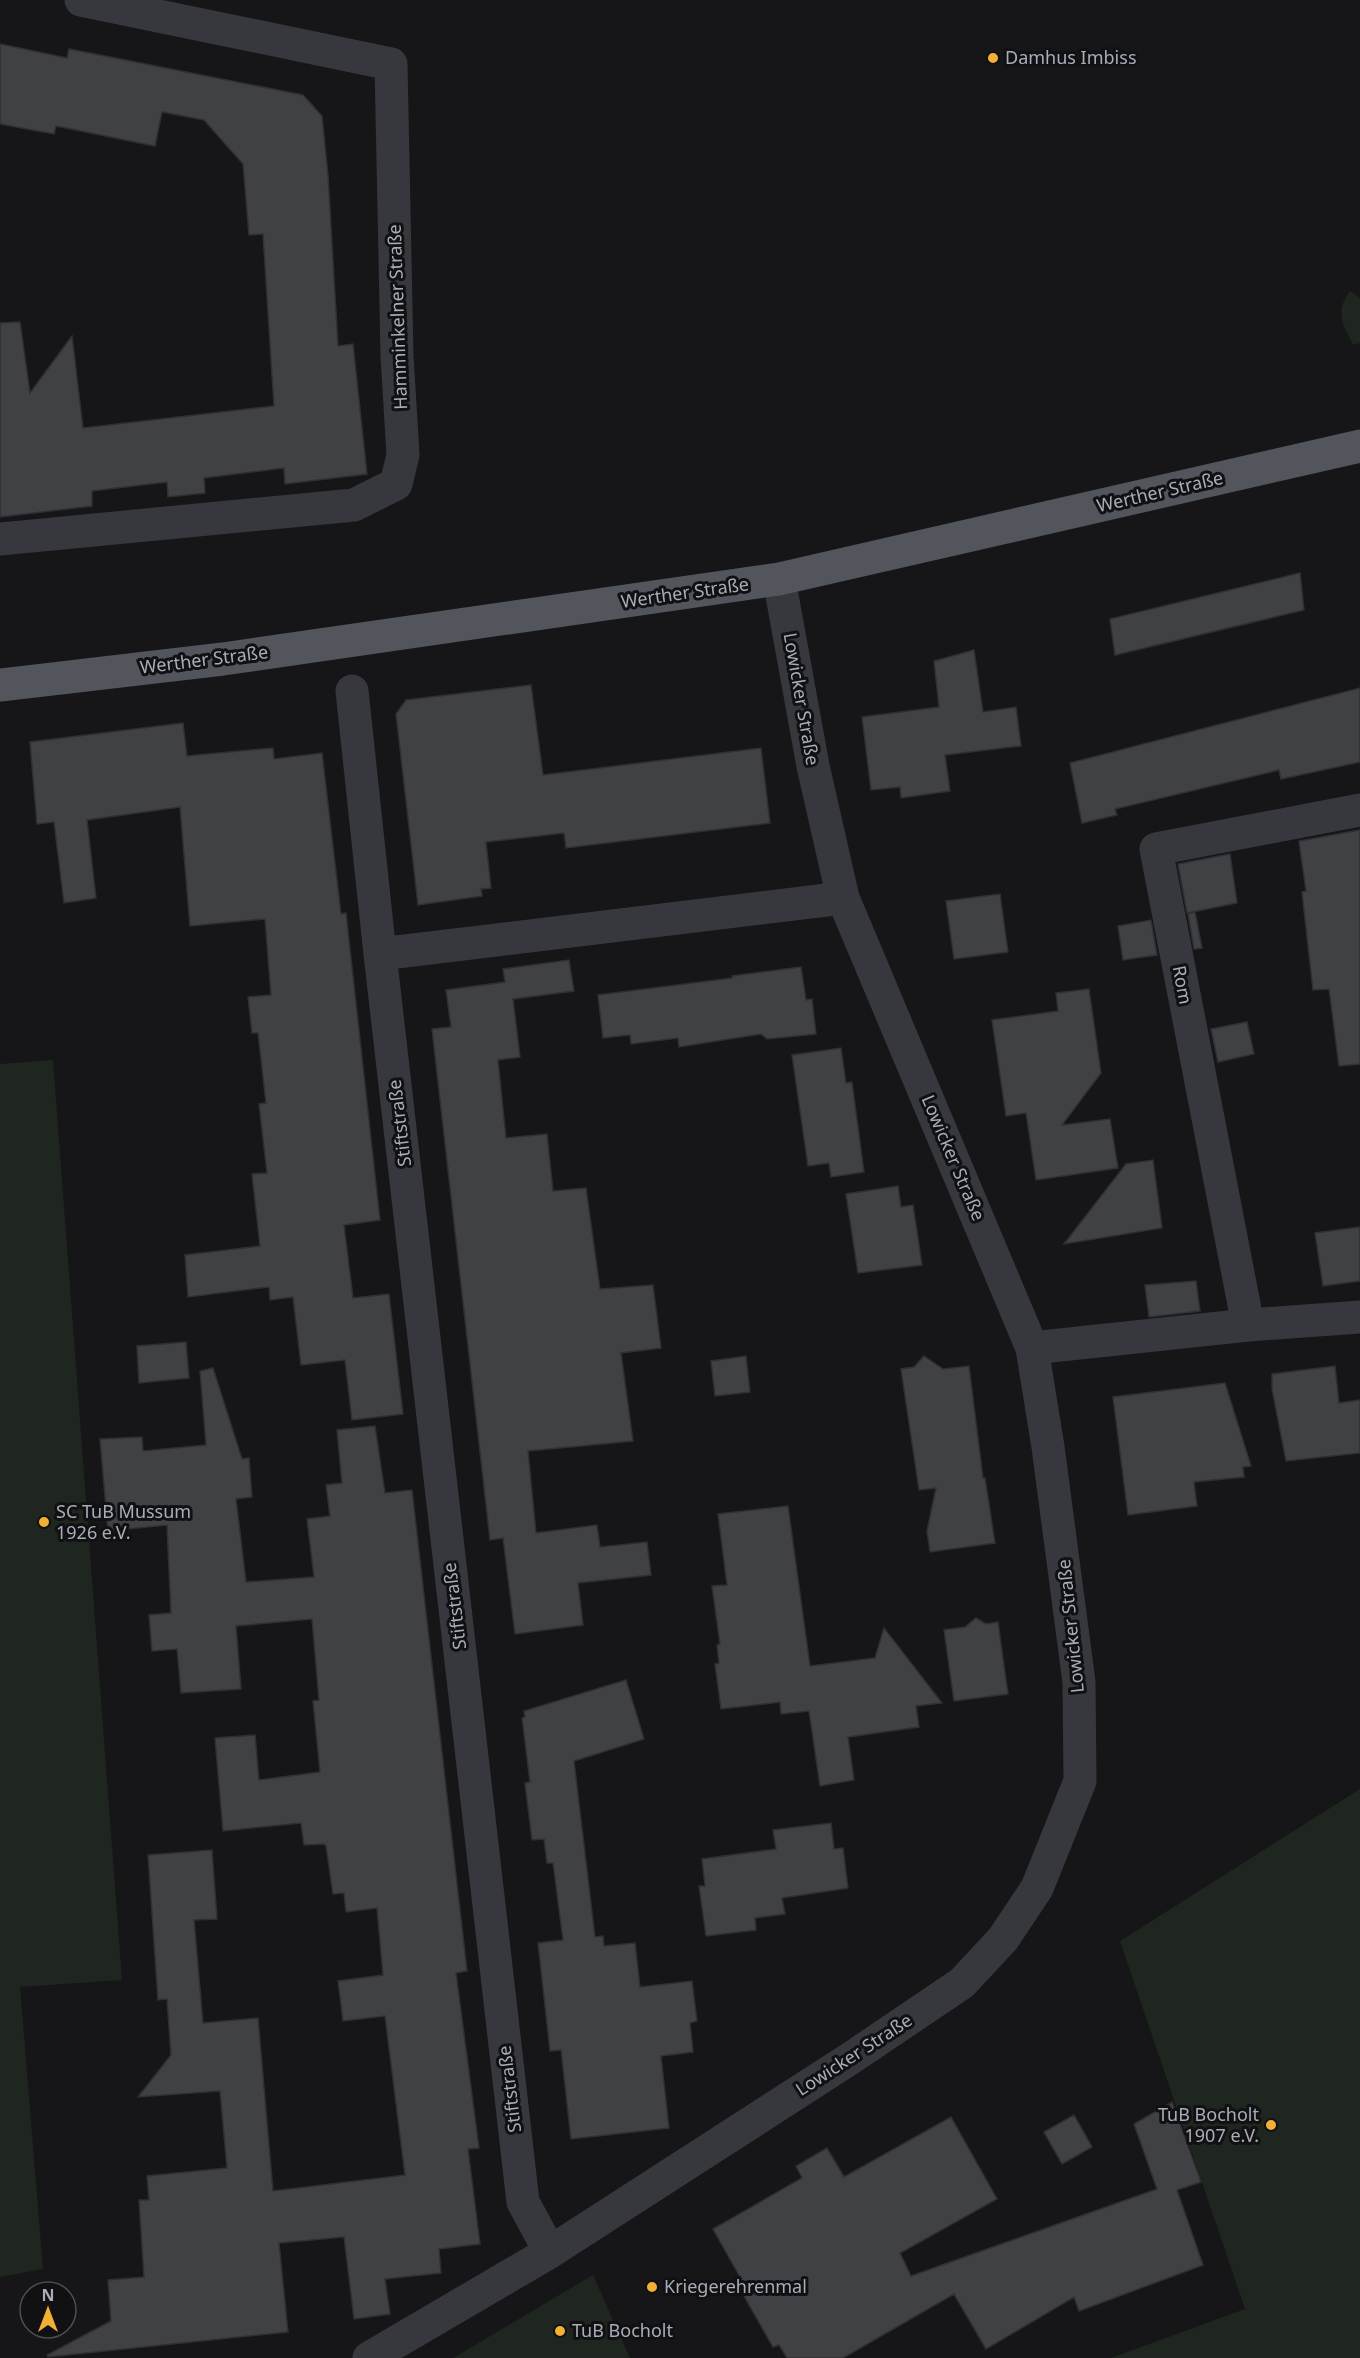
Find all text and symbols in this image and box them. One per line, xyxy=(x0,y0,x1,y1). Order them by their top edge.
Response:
place label: Damhus Imbiss xyxy=(1005,45,1137,69)
marker: Damhus Imbiss xyxy=(986,51,1000,65)
street label: Hamminkelner Straße xyxy=(382,224,412,410)
street label: Werther Straße xyxy=(1094,465,1225,517)
street label: Werther Straße xyxy=(619,571,750,613)
street label: Lowicker Straße xyxy=(779,631,825,767)
street label: Werther Straße xyxy=(138,639,269,679)
street label: Rom xyxy=(1167,963,1198,1006)
street label: Stiftstraße xyxy=(382,1078,416,1168)
street label: Lowicker Straße xyxy=(917,1091,991,1224)
place label: SC TuB Mussum 1926 e.V. xyxy=(56,1499,191,1544)
marker: SC TuB Mussum 1926 e.V. xyxy=(37,1515,51,1529)
street label: Lowicker Straße xyxy=(1051,1558,1089,1694)
street label: Stiftstraße xyxy=(437,1561,471,1651)
street label: Lowicker Straße xyxy=(791,2008,916,2101)
street label: Stiftstraße xyxy=(492,2044,526,2134)
place label: TuB Bocholt 1907 e.V. xyxy=(1158,2102,1259,2147)
marker: TuB Bocholt 1907 e.V. xyxy=(1264,2118,1278,2132)
place label: Kriegerehrenmal xyxy=(664,2274,807,2298)
north arrow xyxy=(18,2280,78,2340)
marker: Kriegerehrenmal xyxy=(645,2280,659,2294)
text: N xyxy=(41,2284,55,2306)
place label: TuB Bocholt xyxy=(572,2318,673,2342)
marker: TuB Bocholt xyxy=(553,2324,567,2338)

